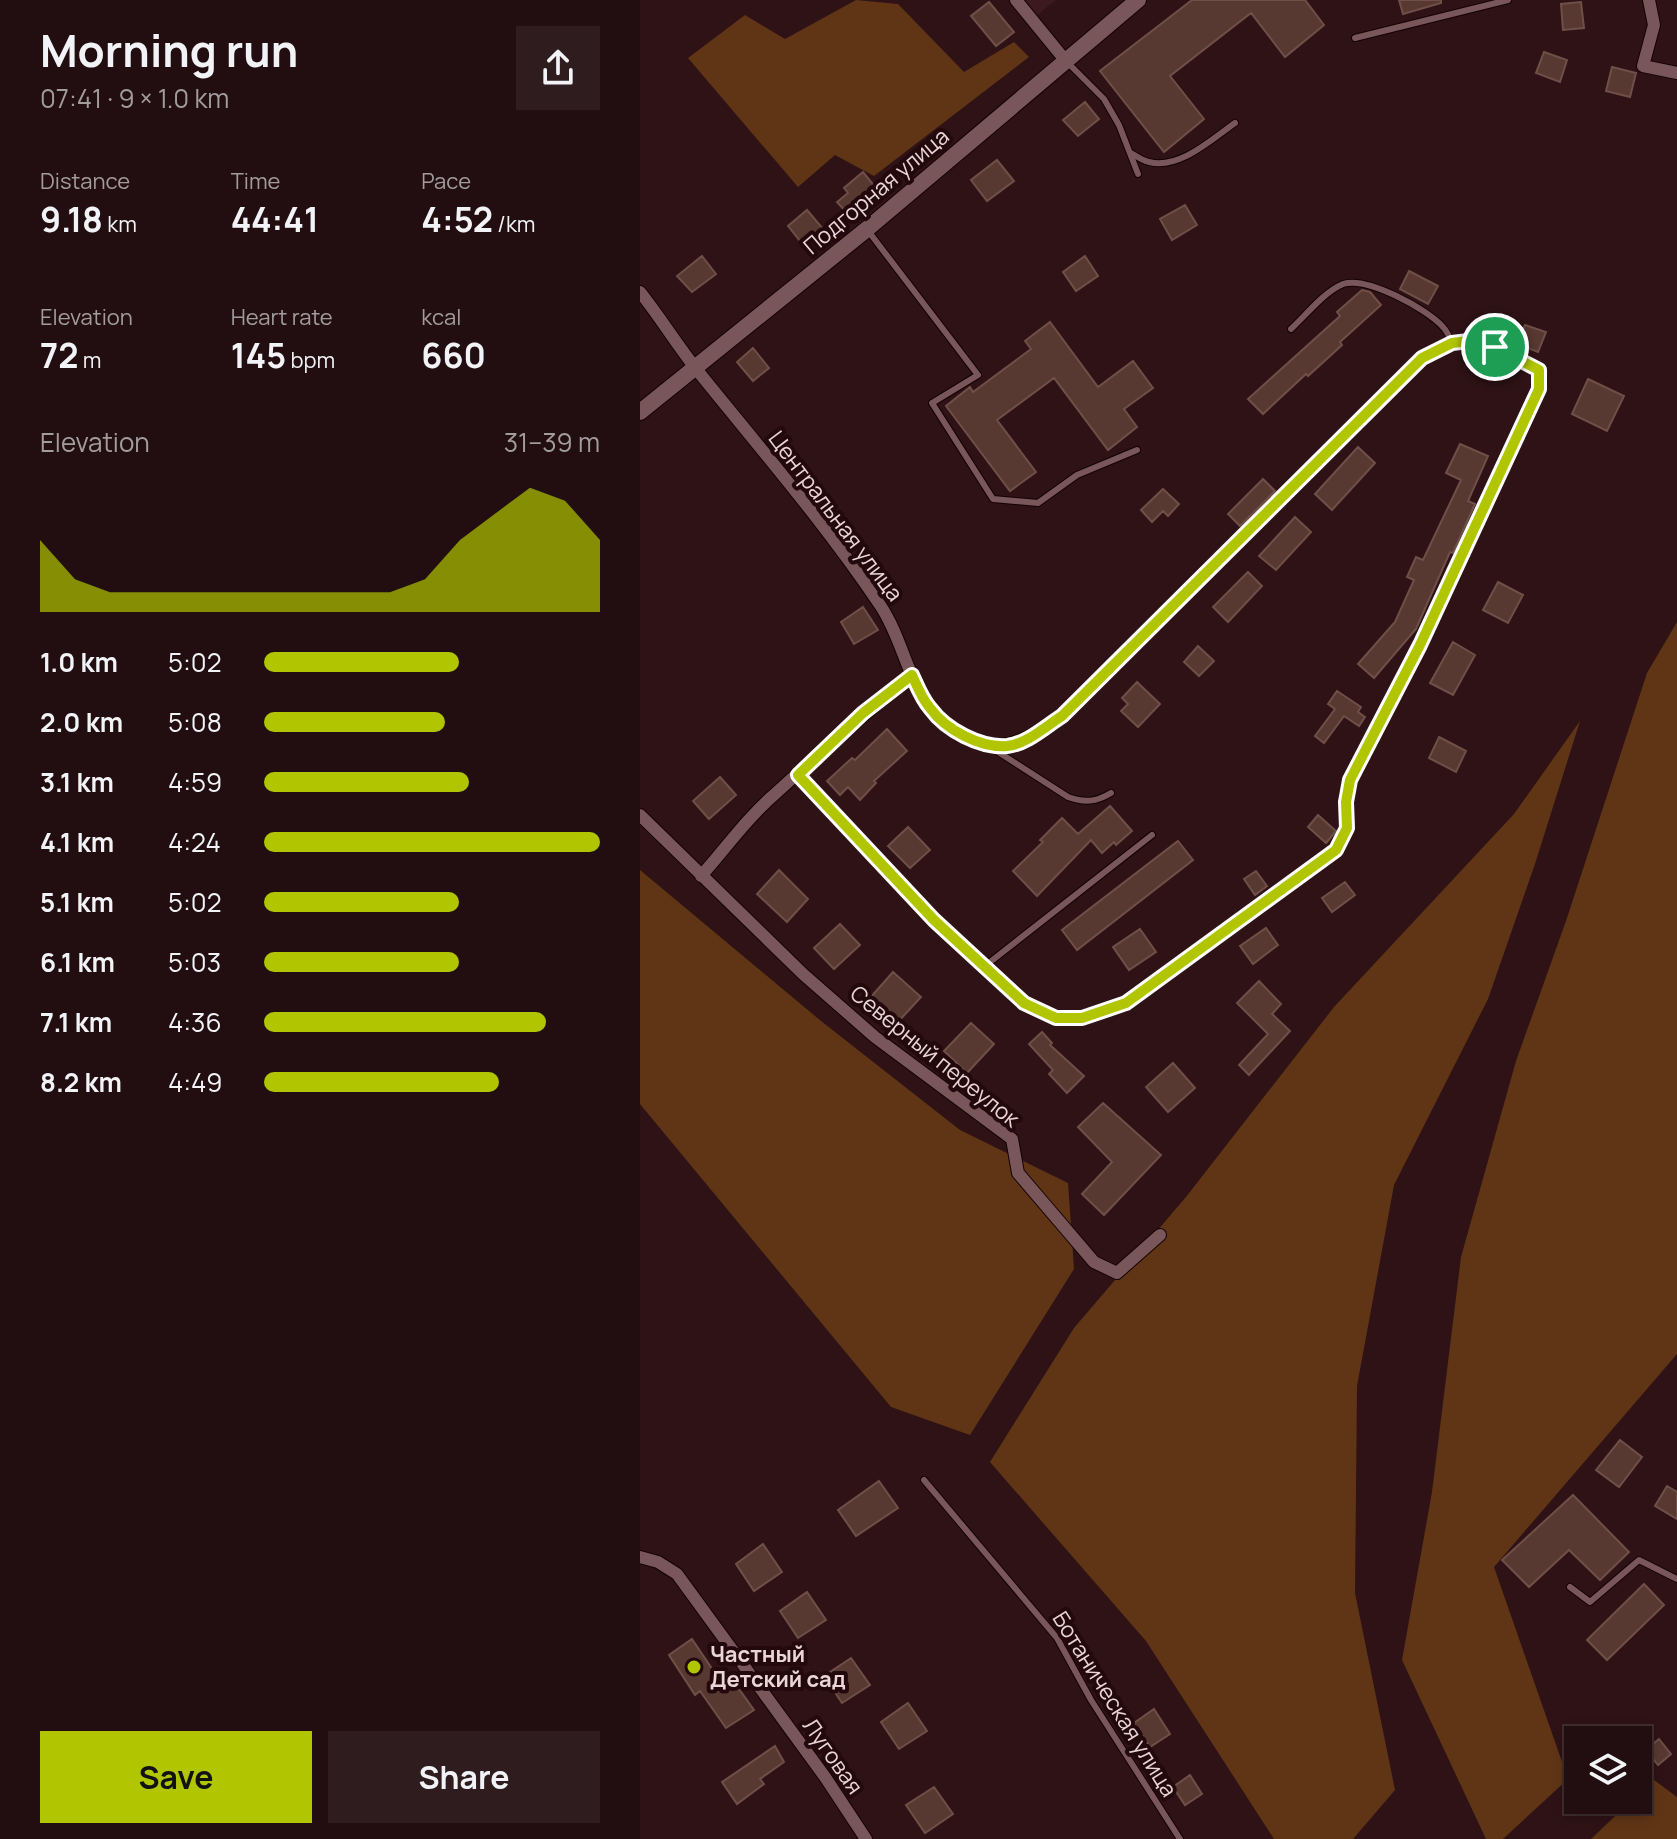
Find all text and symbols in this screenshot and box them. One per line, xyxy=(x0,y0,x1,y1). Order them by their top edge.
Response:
text: Morning run xyxy=(40,20,298,80)
button: share xyxy=(516,26,600,110)
text: 07:41 · 9 × 1.0 km xyxy=(40,80,229,116)
street label: Подгорная улица xyxy=(797,121,955,261)
text: Distance xyxy=(40,166,130,196)
text: Time xyxy=(231,166,280,196)
text: Pace xyxy=(421,166,471,196)
text: 9.18 xyxy=(40,196,103,242)
text: 44:41 xyxy=(231,196,319,242)
text: 4:52 xyxy=(421,196,493,242)
text: km xyxy=(103,209,137,239)
text: /km xyxy=(493,209,535,239)
text: Elevation xyxy=(40,302,133,332)
text: Heart rate xyxy=(231,302,333,332)
text: kcal xyxy=(421,302,461,332)
pin xyxy=(1461,313,1529,381)
icon: arrive xyxy=(1473,325,1517,369)
text: 72 xyxy=(40,332,78,378)
text: 145 xyxy=(231,332,286,378)
text: 660 xyxy=(421,332,486,378)
text: m xyxy=(78,345,101,375)
text: bpm xyxy=(286,345,335,375)
text: Elevation xyxy=(40,424,150,460)
text: 31–39 m xyxy=(504,424,600,460)
street label: Центральная улица xyxy=(762,425,910,607)
text: 1.0 km xyxy=(40,644,118,680)
text: 5:02 xyxy=(168,644,221,680)
text: 2.0 km xyxy=(40,704,123,740)
text: 5:08 xyxy=(168,704,222,740)
text: 3.1 km xyxy=(40,764,114,800)
text: 4:59 xyxy=(168,764,222,800)
text: 4.1 km xyxy=(40,824,114,860)
text: 4:24 xyxy=(168,824,221,860)
text: 5.1 km xyxy=(40,884,114,920)
text: 5:02 xyxy=(168,884,221,920)
text: 6.1 km xyxy=(40,944,115,980)
text: 5:03 xyxy=(168,944,221,980)
street label: Северный переулок xyxy=(844,978,1027,1134)
text: 7.1 km xyxy=(40,1004,112,1040)
text: 4:36 xyxy=(168,1004,222,1040)
text: 8.2 km xyxy=(40,1064,122,1100)
text: 4:49 xyxy=(168,1064,222,1100)
street label: Ботаническая улица xyxy=(1046,1606,1184,1802)
place label: Частный Детский сад xyxy=(710,1639,846,1694)
marker: Частный Детский сад xyxy=(685,1658,703,1676)
street label: Луговая xyxy=(796,1712,870,1800)
map controls xyxy=(1564,1726,1652,1814)
button: layers xyxy=(1564,1726,1652,1814)
button: Save xyxy=(40,1731,312,1823)
button: Share xyxy=(328,1731,600,1823)

